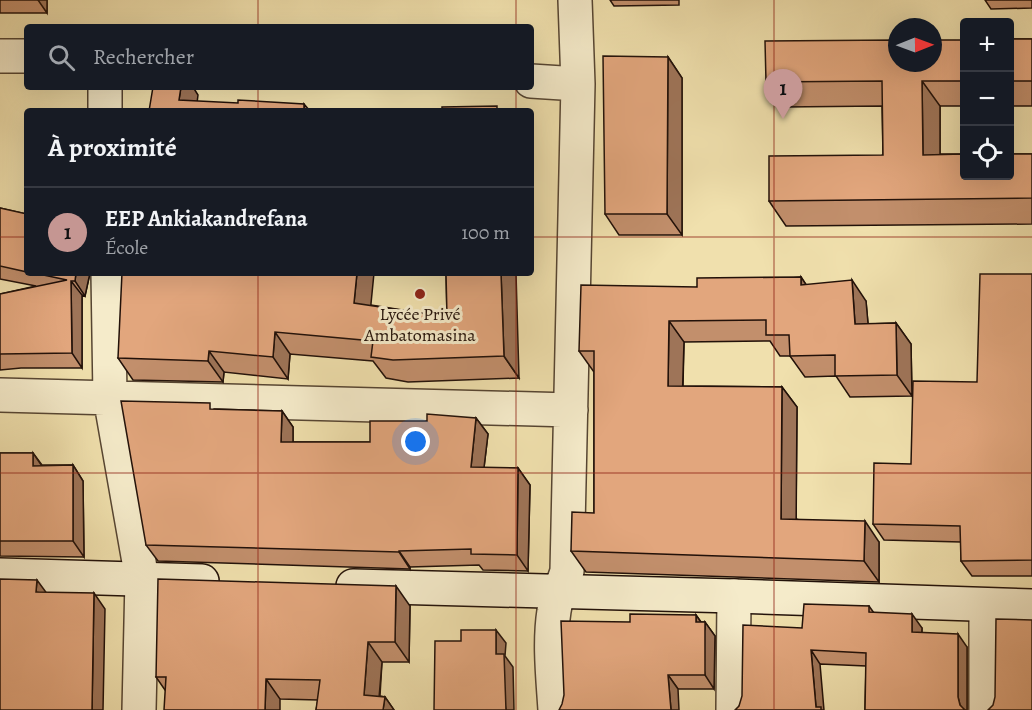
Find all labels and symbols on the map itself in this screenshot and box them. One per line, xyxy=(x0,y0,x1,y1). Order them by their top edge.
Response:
north arrow xyxy=(888,18,942,72)
pin: 1 xyxy=(764,70,802,119)
marker: Lycée Privé Ambatomasina xyxy=(413,287,427,301)
place label: Lycée Privé Ambatomasina xyxy=(363,302,476,347)
your location xyxy=(401,427,430,456)

